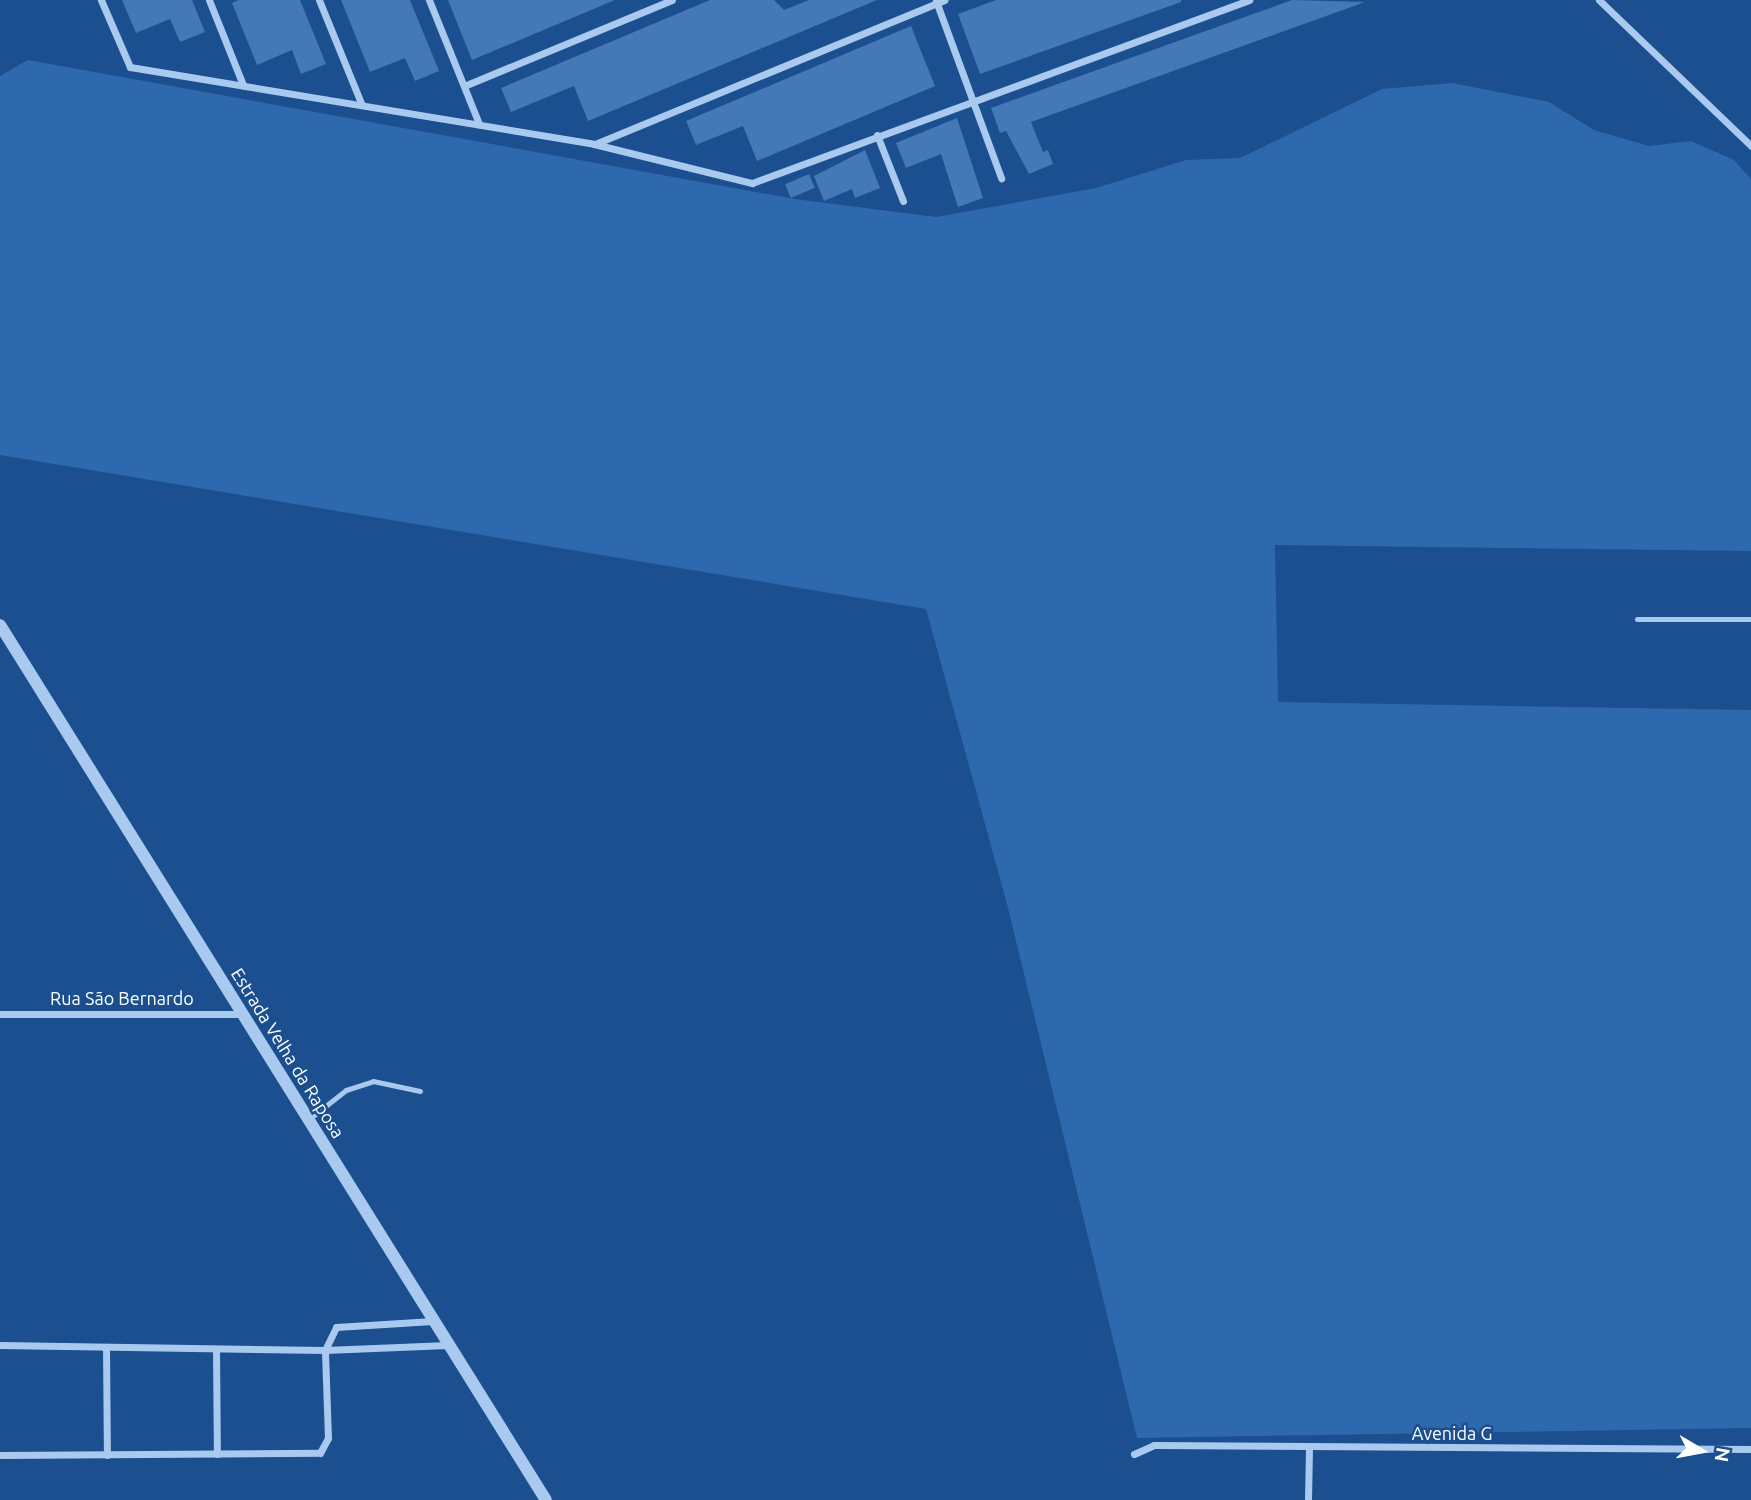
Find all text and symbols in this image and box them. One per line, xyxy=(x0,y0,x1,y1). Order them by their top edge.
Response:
street label: Estrada Velha da Raposa xyxy=(227,964,349,1142)
street label: Rua São Bernardo xyxy=(50,987,194,1009)
north arrow xyxy=(1667,1416,1737,1486)
street label: Avenida G xyxy=(1412,1422,1492,1444)
text: N xyxy=(1711,1446,1735,1464)

